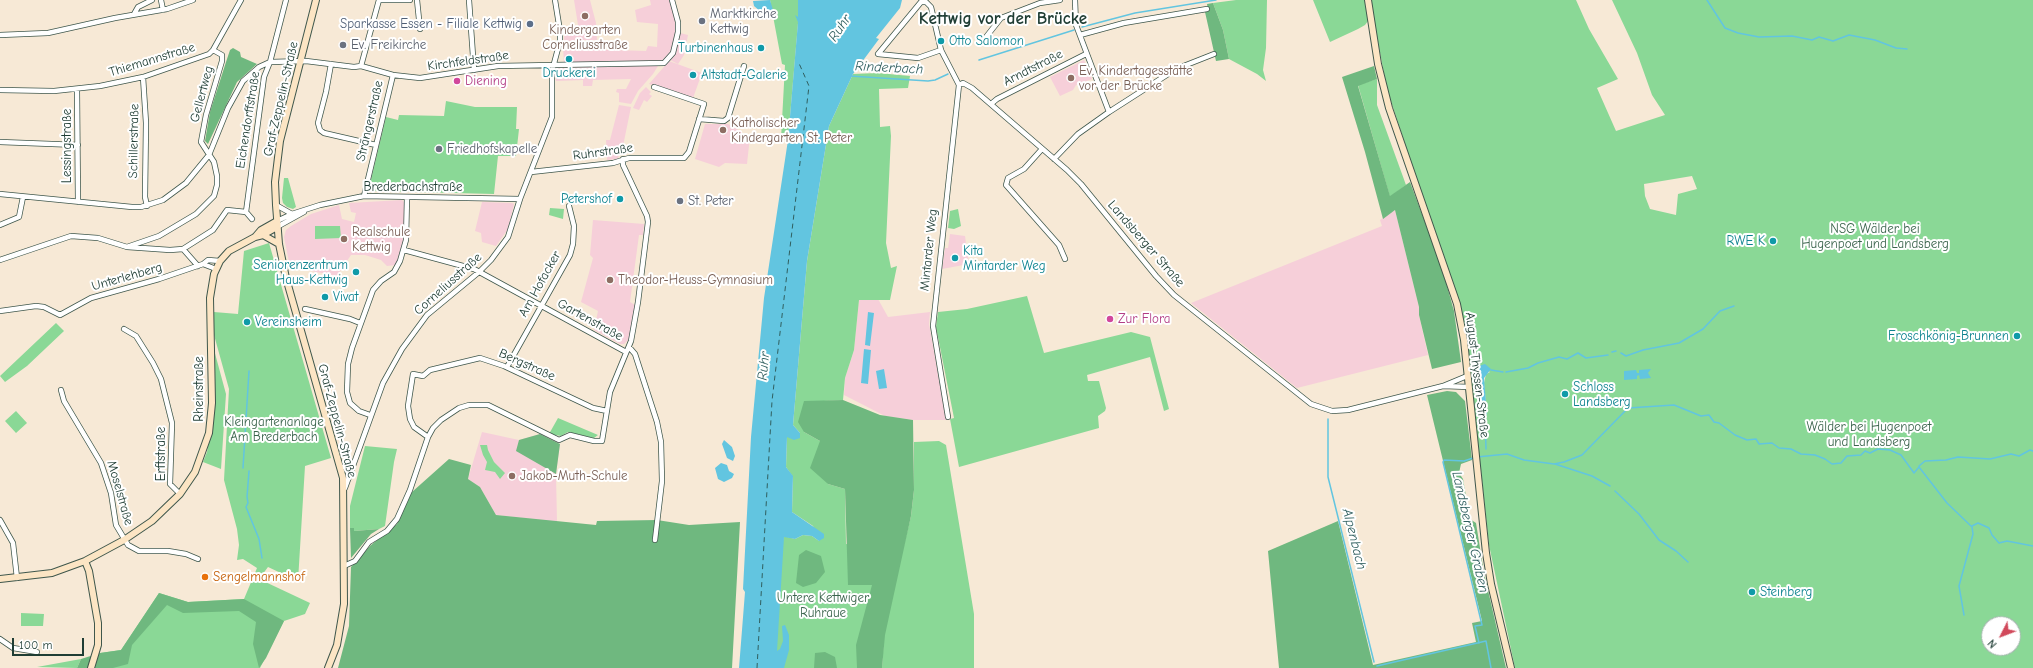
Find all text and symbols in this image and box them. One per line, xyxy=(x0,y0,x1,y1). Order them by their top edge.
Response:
place label: Marktkirche Kettwig xyxy=(710,6,777,37)
district label: Kettwig vor der Brücke xyxy=(919,9,1087,29)
marker: Kindergarten Corneliusstraße xyxy=(580,11,590,21)
water label: Ruhr xyxy=(825,11,855,45)
place label: Sparkasse Essen - Filiale Kettwig xyxy=(340,16,522,32)
marker: Marktkirche Kettwig xyxy=(697,16,707,26)
marker: Sparkasse Essen - Filiale Kettwig xyxy=(525,19,535,29)
place label: Kindergarten Corneliusstraße xyxy=(542,22,628,53)
place label: Otto Salomon xyxy=(949,33,1024,49)
marker: Otto Salomon xyxy=(936,36,946,46)
place label: Ev. Freikirche xyxy=(351,37,426,53)
street label: Thiemannstraße xyxy=(107,40,197,80)
street label: Graf-Zeppelin-Straße xyxy=(260,40,302,158)
marker: Ev. Freikirche xyxy=(338,40,348,50)
place label: Turbinenhaus xyxy=(678,40,753,56)
marker: Turbinenhaus xyxy=(756,43,766,53)
street label: Arndtstraße xyxy=(1001,46,1065,90)
street label: Kirchfeldstraße xyxy=(426,48,510,74)
marker: Druckerei xyxy=(564,54,574,64)
water label: Rinderbach xyxy=(854,58,924,78)
place label: Ev. Kindertagesstätte vor der Brücke xyxy=(1079,63,1192,94)
street label: Gellertweg xyxy=(187,64,217,124)
place label: Druckerei xyxy=(542,65,596,81)
place label: Altstadt-Galerie xyxy=(701,67,786,83)
street label: Eichendorffstraße xyxy=(233,70,263,170)
marker: Altstadt-Galerie xyxy=(688,70,698,80)
place label: Diening xyxy=(465,73,507,89)
marker: Ev. Kindertagesstätte vor der Brücke xyxy=(1066,73,1076,83)
marker: Diening xyxy=(452,76,462,86)
street label: Strängerstraße xyxy=(353,79,387,163)
street label: Schillerstraße xyxy=(126,103,142,179)
street label: Lessingstraße xyxy=(59,109,75,183)
place label: Katholischer Kindergarten St. Peter xyxy=(731,115,852,146)
marker: Katholischer Kindergarten St. Peter xyxy=(718,125,728,135)
street label: Ruhrstraße xyxy=(572,140,634,164)
place label: Friedhofskapelle xyxy=(447,141,537,157)
marker: Friedhofskapelle xyxy=(434,144,444,154)
street label: Brederbachstraße xyxy=(363,179,463,195)
place label: Petershof xyxy=(561,191,612,207)
place label: St. Peter xyxy=(688,193,733,209)
marker: Petershof xyxy=(615,194,625,204)
marker: St. Peter xyxy=(675,196,685,206)
street label: Landsberger Straße xyxy=(1104,198,1188,290)
street label: Mintarder Weg xyxy=(917,208,941,292)
park label: NSG Wälder bei Hugenpoet und Landsberg xyxy=(1801,221,1949,252)
place label: Realschule Kettwig xyxy=(352,224,410,255)
place label: RWE K xyxy=(1727,233,1765,249)
marker: Realschule Kettwig xyxy=(339,234,349,244)
marker: RWE K xyxy=(1768,236,1778,246)
place label: Kita Mintarder Weg xyxy=(963,243,1046,274)
street label: Am Hofacker xyxy=(515,248,565,320)
street label: Corneliusstraße xyxy=(411,250,485,318)
marker: Kita Mintarder Weg xyxy=(950,253,960,263)
place label: Seniorenzentrum Haus-Kettwig xyxy=(253,257,348,288)
street label: Unterlehberg xyxy=(90,259,164,295)
marker: Seniorenzentrum Haus-Kettwig xyxy=(351,267,361,277)
place label: Theodor-Heuss-Gymnasium xyxy=(618,272,773,288)
marker: Theodor-Heuss-Gymnasium xyxy=(605,275,615,285)
place label: Vivat xyxy=(333,289,359,305)
marker: Vivat xyxy=(320,292,330,302)
street label: Gartenstraße xyxy=(555,296,625,344)
place label: Zur Flora xyxy=(1118,311,1171,327)
street label: August-Thyssen-Straße xyxy=(1462,311,1492,439)
place label: Vereinsheim xyxy=(255,314,322,330)
marker: Zur Flora xyxy=(1105,314,1115,324)
marker: Vereinsheim xyxy=(242,317,252,327)
place label: Froschkönig-Brunnen xyxy=(1888,328,2009,344)
marker: Froschkönig-Brunnen xyxy=(2012,331,2022,341)
street label: Bergstraße xyxy=(496,346,558,384)
water label: Ruhr xyxy=(754,351,774,381)
street label: Rheinstraße xyxy=(191,356,207,422)
street label: Graf-Zeppelin-Straße xyxy=(314,362,360,480)
place label: Schloss Landsberg xyxy=(1573,379,1631,410)
marker: Schloss Landsberg xyxy=(1560,389,1570,399)
park label: Kleingartenanlage Am Brederbach xyxy=(224,414,324,445)
park label: Wälder bei Hugenpoet und Landsberg xyxy=(1807,419,1931,450)
street label: Erftstraße xyxy=(153,427,169,481)
street label: Moselstraße xyxy=(103,459,137,527)
place label: Jakob-Muth-Schule xyxy=(520,468,628,484)
water label: Landsberger Graben xyxy=(1448,470,1492,594)
marker: Jakob-Muth-Schule xyxy=(507,471,517,481)
water label: Alpenbach xyxy=(1338,507,1370,571)
place label: Sengelmannshof xyxy=(213,569,305,585)
marker: Sengelmannshof xyxy=(200,572,210,582)
place label: Steinberg xyxy=(1760,584,1812,600)
marker: Steinberg xyxy=(1747,587,1757,597)
park label: Untere Kettwiger Ruhraue xyxy=(777,590,869,621)
north arrow xyxy=(1981,616,2021,656)
scale bar xyxy=(14,630,86,656)
text: N xyxy=(1985,637,2000,651)
text: 100 m xyxy=(19,638,52,652)

